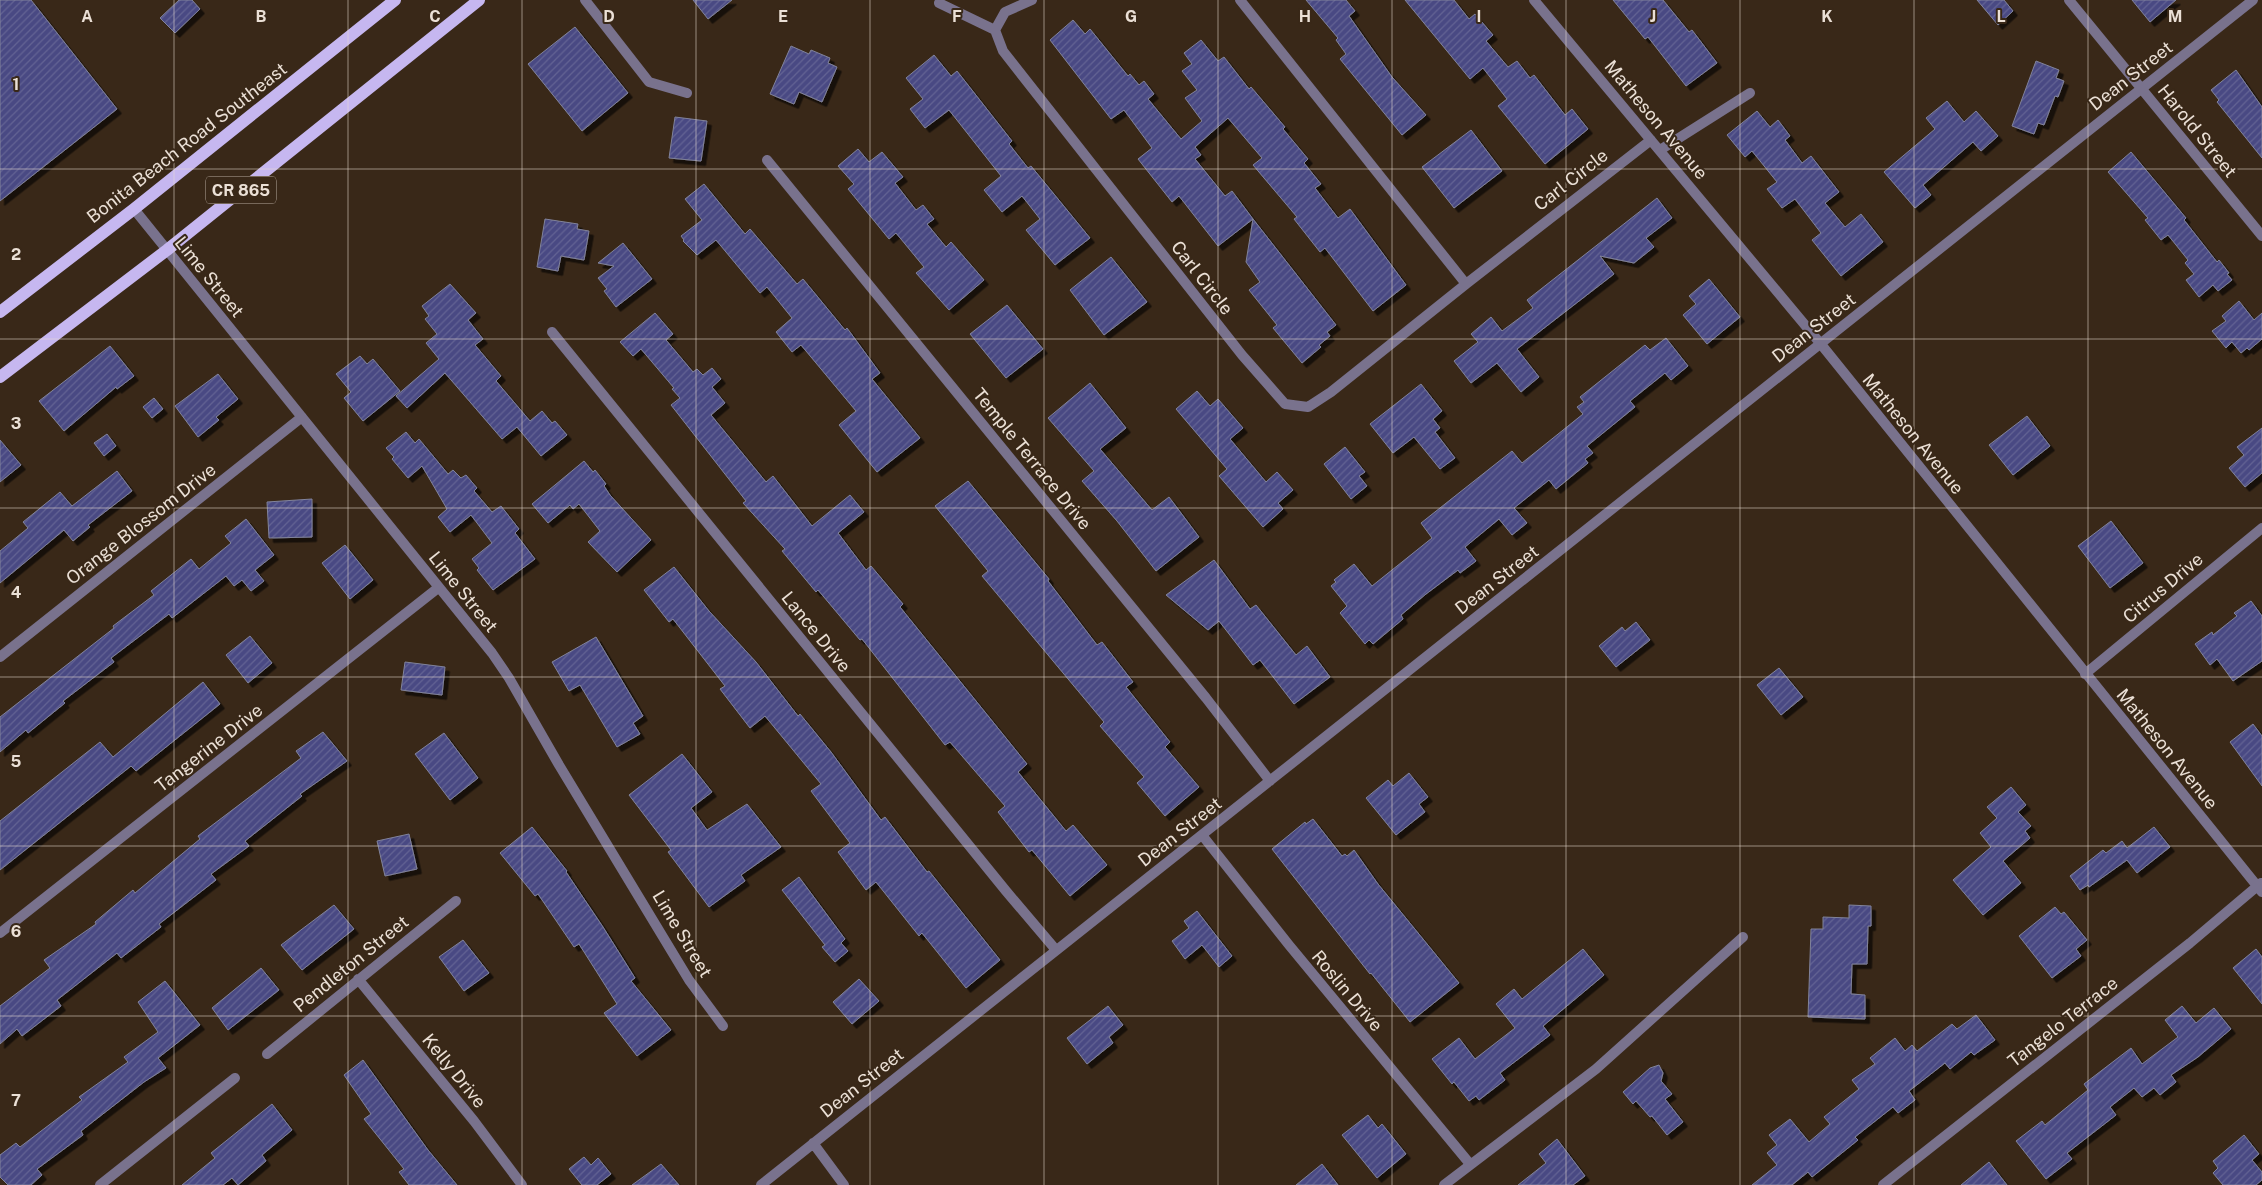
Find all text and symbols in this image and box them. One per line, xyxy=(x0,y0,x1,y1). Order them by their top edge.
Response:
text: A xyxy=(81,7,93,26)
text: B xyxy=(256,7,267,26)
text: C xyxy=(429,7,441,26)
text: D xyxy=(603,7,615,26)
text: E xyxy=(778,7,788,26)
text: F xyxy=(952,7,962,26)
text: G xyxy=(1125,7,1137,26)
text: H xyxy=(1299,7,1311,26)
text: I xyxy=(1477,7,1481,26)
text: J xyxy=(1650,7,1656,26)
text: K xyxy=(1821,7,1833,26)
text: L xyxy=(1996,7,2006,26)
text: M xyxy=(2168,7,2182,26)
street label: Dean Street xyxy=(2085,37,2177,115)
street label: Matheson Avenue xyxy=(1601,56,1712,183)
street label: Bonita Beach Road Southeast xyxy=(83,58,291,227)
text: 1 xyxy=(13,75,19,94)
street label: Harold Street xyxy=(2154,80,2241,181)
street label: Carl Circle xyxy=(1530,144,1612,215)
road number: CR 865 xyxy=(206,176,276,204)
street label: Lime Street xyxy=(171,232,248,321)
street label: Carl Circle xyxy=(1167,237,1238,319)
text: 2 xyxy=(11,245,21,264)
street label: Dean Street xyxy=(1768,289,1860,367)
street label: Matheson Avenue xyxy=(1858,369,1968,498)
street label: Temple Terrace Drive xyxy=(969,384,1096,534)
text: 3 xyxy=(11,414,21,433)
street label: Orange Blossom Drive xyxy=(62,459,220,589)
street label: Dean Street xyxy=(1451,541,1543,619)
street label: Lime Street xyxy=(425,547,502,636)
street label: Citrus Drive xyxy=(2118,548,2207,627)
text: 4 xyxy=(11,583,22,602)
street label: Lance Drive xyxy=(777,587,855,676)
street label: Matheson Avenue xyxy=(2112,684,2222,813)
street label: Tangerine Drive xyxy=(151,699,267,796)
text: 5 xyxy=(11,752,22,771)
street label: Dean Street xyxy=(1134,793,1226,871)
street label: Lime Street xyxy=(648,887,717,981)
street label: Pendleton Street xyxy=(289,911,412,1016)
text: 6 xyxy=(11,922,21,941)
street label: Roslin Drive xyxy=(1308,946,1387,1035)
street label: Tangelo Terrace xyxy=(2004,972,2122,1071)
street label: Kelly Drive xyxy=(418,1029,491,1112)
street label: Dean Street xyxy=(816,1044,908,1122)
text: 7 xyxy=(11,1091,21,1110)

